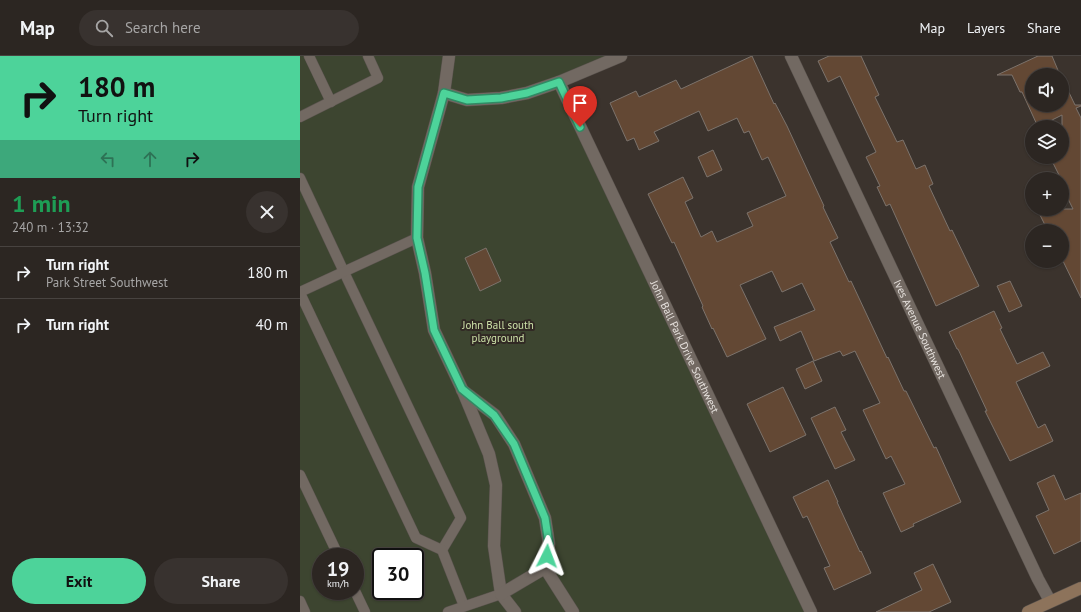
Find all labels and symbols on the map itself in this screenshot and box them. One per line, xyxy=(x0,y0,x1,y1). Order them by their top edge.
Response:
pin xyxy=(563,86,597,127)
street label: John Ball Park Drive Southwest xyxy=(647,277,722,415)
street label: Ives Avenue Southwest xyxy=(891,277,949,381)
park label: John Ball south playground xyxy=(461,318,534,345)
position arrow xyxy=(526,535,568,577)
speed limit sign: 30 xyxy=(372,548,424,600)

